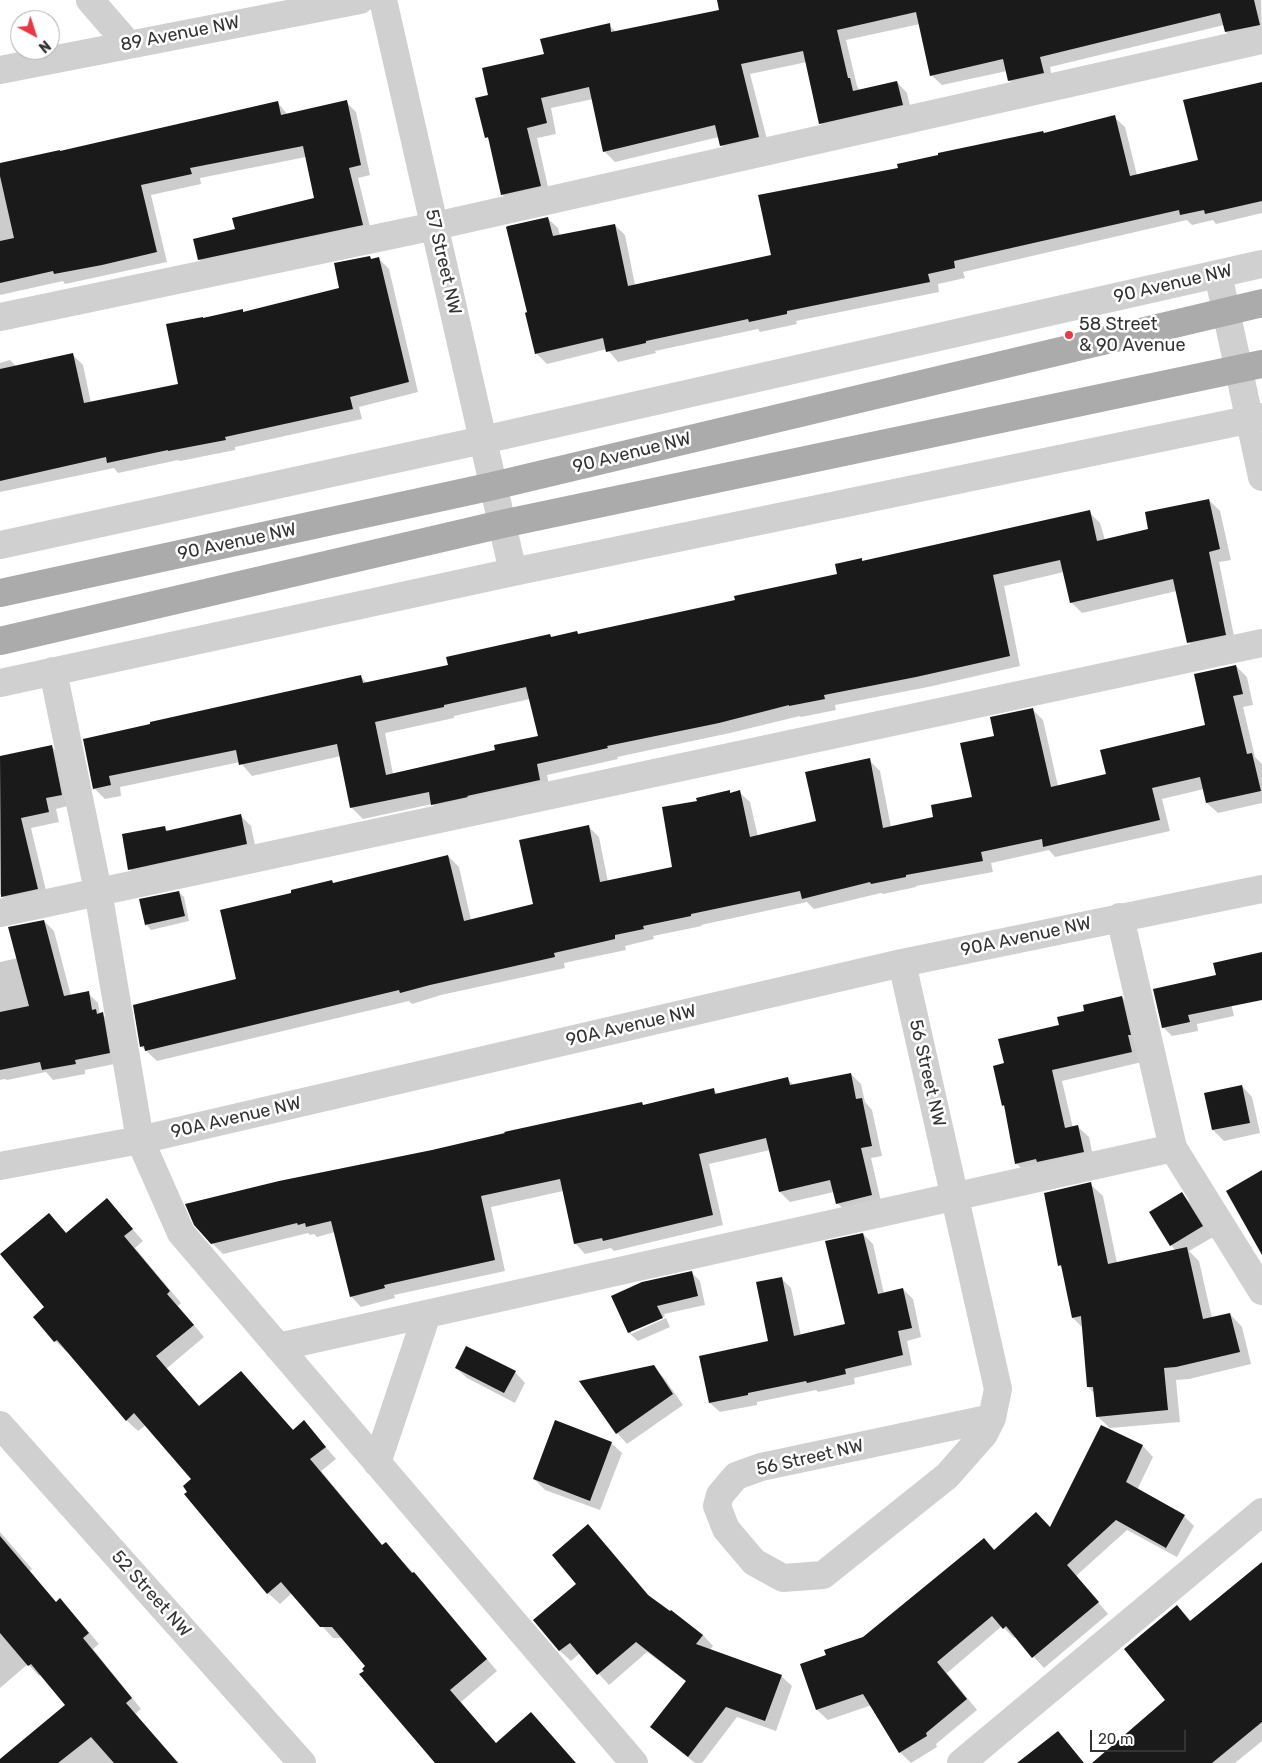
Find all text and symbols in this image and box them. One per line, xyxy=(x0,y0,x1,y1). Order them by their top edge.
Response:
north arrow xyxy=(10,10,60,60)
street label: 89 Avenue NW xyxy=(119,12,241,56)
text: N xyxy=(35,36,54,56)
street label: 57 Street NW xyxy=(420,207,466,317)
street label: 90 Avenue NW xyxy=(1112,260,1234,308)
place label: 58 Street & 90 Avenue xyxy=(1079,314,1185,356)
marker: 58 Street & 90 Avenue xyxy=(1063,329,1075,341)
street label: 90 Avenue NW xyxy=(571,428,693,478)
street label: 90 Avenue NW xyxy=(176,519,298,565)
street label: 90A Avenue NW xyxy=(959,913,1093,961)
street label: 90A Avenue NW xyxy=(564,1001,698,1051)
street label: 56 Street NW xyxy=(904,1017,950,1129)
street label: 90A Avenue NW xyxy=(169,1093,303,1143)
street label: 56 Street NW xyxy=(754,1435,866,1481)
street label: 52 Street NW xyxy=(106,1546,196,1642)
scale bar xyxy=(1092,1720,1188,1752)
text: 20 m xyxy=(1098,1730,1133,1748)

